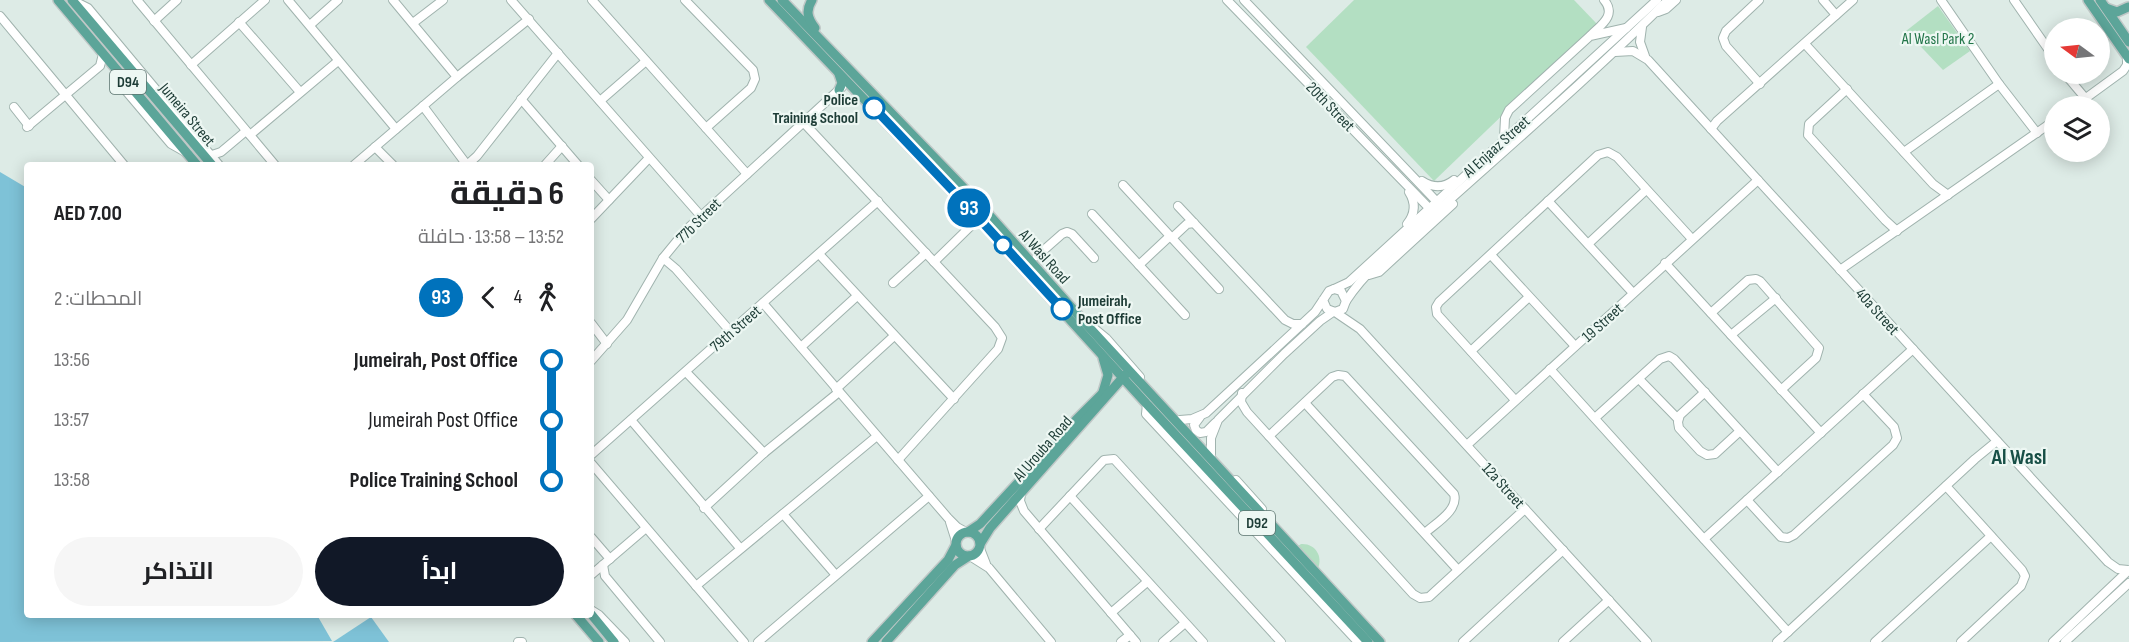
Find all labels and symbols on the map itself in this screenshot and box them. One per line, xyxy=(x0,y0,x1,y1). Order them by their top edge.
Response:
north arrow xyxy=(2044,18,2110,84)
park label: Al Wasl Park 2 xyxy=(1901,30,1974,49)
road number: D94 xyxy=(110,70,146,94)
street label: 20th Street xyxy=(1302,78,1358,136)
street label: Jumeira Street xyxy=(154,79,219,150)
place label: Police Training School xyxy=(772,91,858,128)
marker: Police Training School xyxy=(863,97,885,119)
street label: Al Enjaaz Street xyxy=(1459,112,1534,183)
line badge: 93 xyxy=(942,188,996,228)
street label: 77b Street xyxy=(673,195,726,247)
street label: Al Wasl Road xyxy=(1014,225,1073,288)
unlabelled marker xyxy=(994,236,1012,254)
street label: 40a Street xyxy=(1851,285,1903,339)
place label: Jumeirah, Post Office xyxy=(1077,292,1142,329)
marker: Jumeirah, Post Office xyxy=(1051,298,1073,320)
street label: 19 Street xyxy=(1578,300,1628,347)
street label: 79th Street xyxy=(706,302,766,357)
street label: Al Urouba Road xyxy=(1009,413,1077,486)
district label: Al Wasl xyxy=(1990,444,2047,471)
street label: 12a Street xyxy=(1477,459,1528,513)
road number: D92 xyxy=(1239,511,1275,535)

